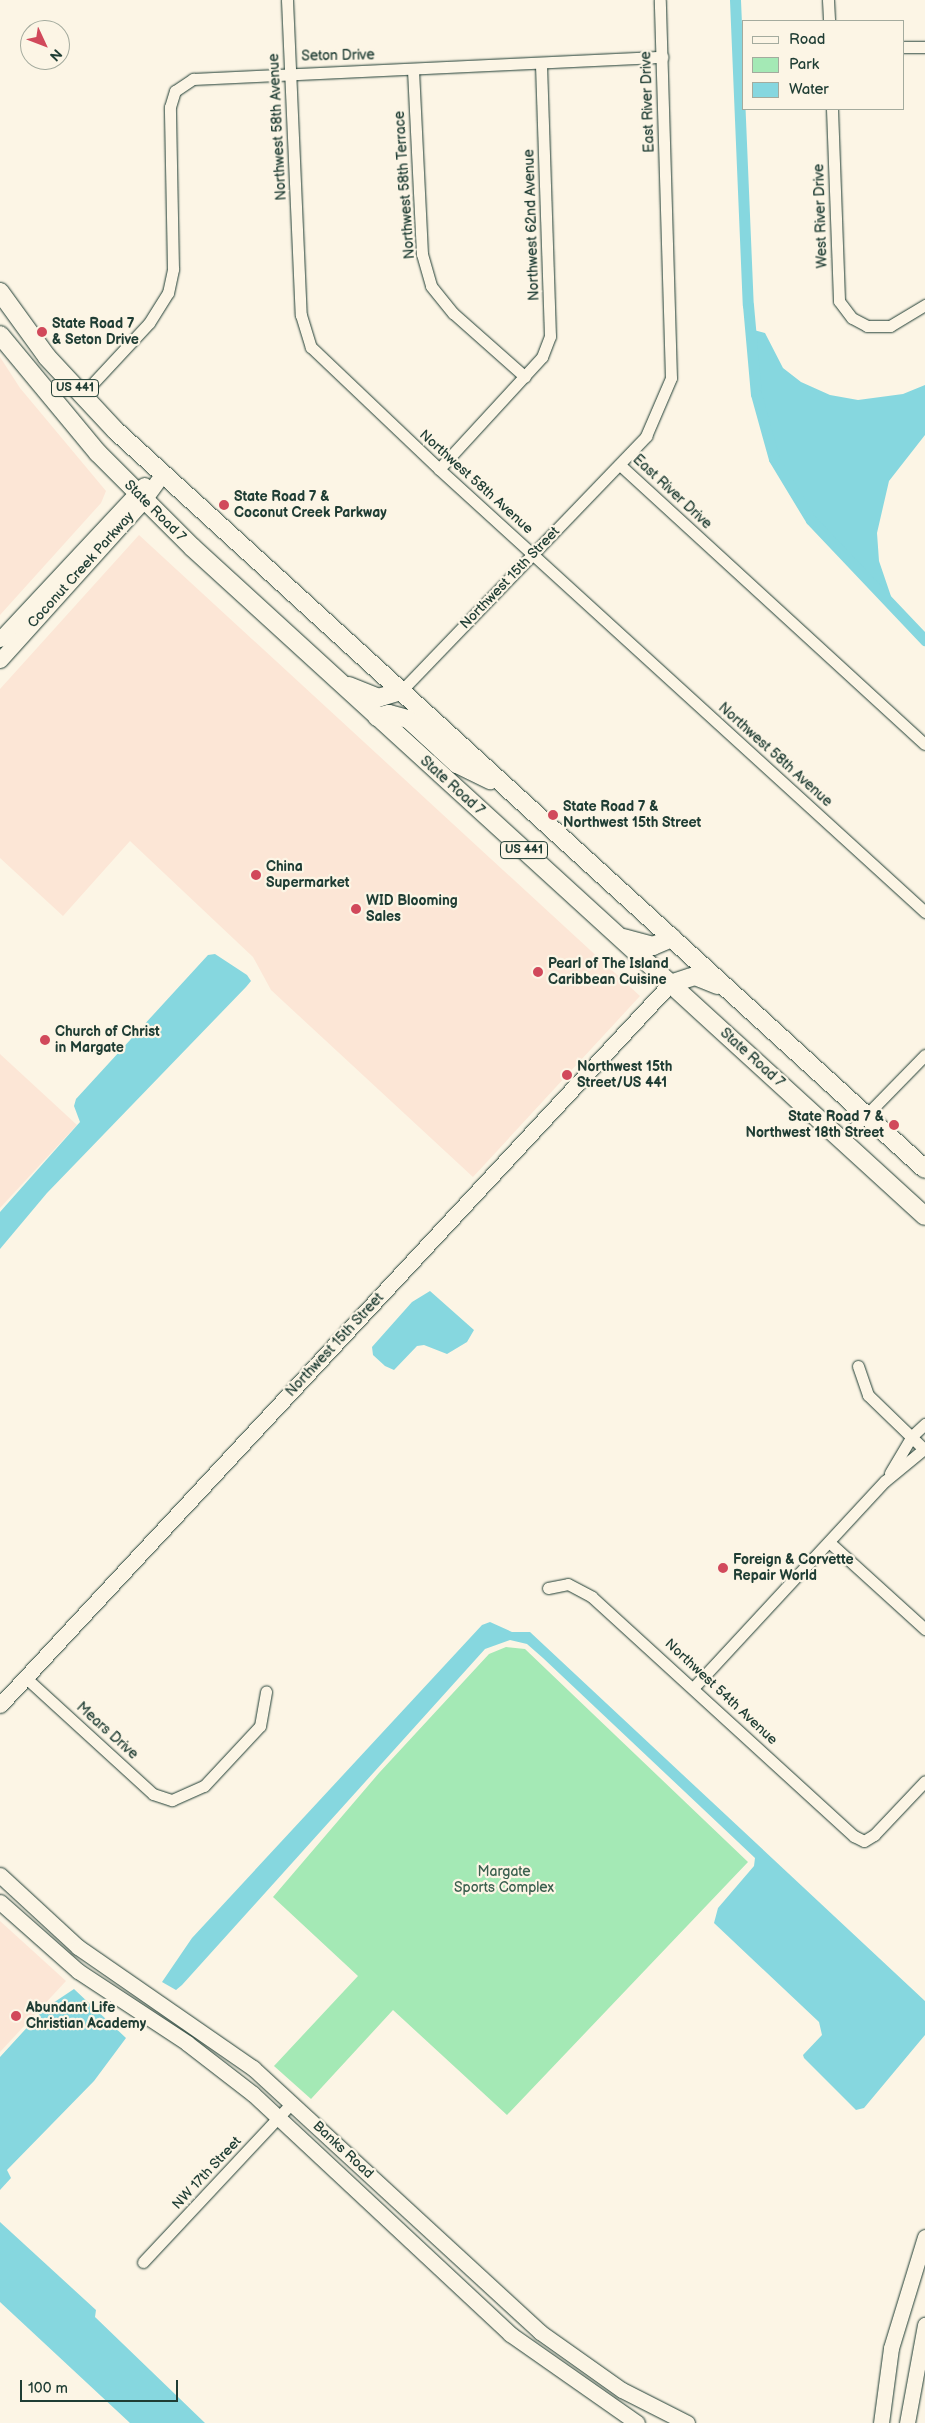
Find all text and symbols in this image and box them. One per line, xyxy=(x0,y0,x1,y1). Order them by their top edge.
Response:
north arrow xyxy=(20,20,70,70)
legend xyxy=(742,20,905,110)
text: Road xyxy=(789,30,825,49)
text: N xyxy=(46,45,65,65)
street label: Seton Drive xyxy=(301,47,375,65)
street label: East River Drive xyxy=(638,51,658,153)
street label: Northwest 58th Avenue xyxy=(266,53,290,201)
text: Park xyxy=(789,55,819,74)
text: Water xyxy=(789,80,829,99)
street label: Northwest 58th Terrace xyxy=(391,110,419,260)
street label: Northwest 62nd Avenue xyxy=(521,149,543,301)
street label: West River Drive xyxy=(811,163,831,269)
place label: State Road 7 & Seton Drive xyxy=(52,316,139,348)
marker: State Road 7 & Seton Drive xyxy=(36,326,48,338)
road number: US 441 xyxy=(50,378,100,398)
street label: Northwest 58th Avenue xyxy=(416,427,536,537)
street label: East River Drive xyxy=(629,451,715,533)
street label: State Road 7 xyxy=(121,477,189,545)
place label: State Road 7 & Coconut Creek Parkway xyxy=(234,489,387,522)
marker: State Road 7 & Coconut Creek Parkway xyxy=(218,499,230,511)
street label: Coconut Creek Parkway xyxy=(24,508,138,632)
street label: Northwest 15th Street xyxy=(457,523,563,633)
street label: Northwest 58th Avenue xyxy=(715,700,835,810)
street label: State Road 7 xyxy=(416,753,488,819)
place label: State Road 7 & Northwest 15th Street xyxy=(563,799,701,832)
marker: State Road 7 & Northwest 15th Street xyxy=(547,809,559,821)
road number: US 441 xyxy=(499,840,549,860)
place label: China Supermarket xyxy=(266,859,349,892)
marker: China Supermarket xyxy=(250,869,262,881)
place label: WID Blooming Sales xyxy=(366,893,458,926)
marker: WID Blooming Sales xyxy=(350,903,362,915)
place label: Pearl of The Island Caribbean Cuisine xyxy=(548,956,669,989)
marker: Pearl of The Island Caribbean Cuisine xyxy=(532,966,544,978)
place label: Church of Christ in Margate xyxy=(55,1024,160,1056)
street label: State Road 7 xyxy=(716,1025,788,1091)
marker: Church of Christ in Margate xyxy=(39,1034,51,1046)
place label: Northwest 15th Street/US 441 xyxy=(577,1059,672,1092)
marker: Northwest 15th Street/US 441 xyxy=(561,1069,573,1081)
place label: State Road 7 & Northwest 18th Street xyxy=(745,1109,884,1142)
marker: State Road 7 & Northwest 18th Street xyxy=(888,1119,900,1131)
street label: Northwest 15th Street xyxy=(283,1290,387,1400)
place label: Foreign & Corvette Repair World xyxy=(733,1552,853,1584)
marker: Foreign & Corvette Repair World xyxy=(717,1562,729,1574)
street label: Northwest 54th Avenue xyxy=(661,1636,781,1748)
street label: Mears Drive xyxy=(73,1699,141,1763)
park label: Margate Sports Complex xyxy=(454,1864,554,1896)
place label: Abundant Life Christian Academy xyxy=(26,2000,146,2032)
marker: Abundant Life Christian Academy xyxy=(10,2010,22,2022)
street label: Banks Road xyxy=(309,2118,377,2182)
street label: NW 17th Street xyxy=(169,2133,245,2213)
scale bar xyxy=(22,2370,180,2402)
text: 100 m xyxy=(28,2379,68,2398)

